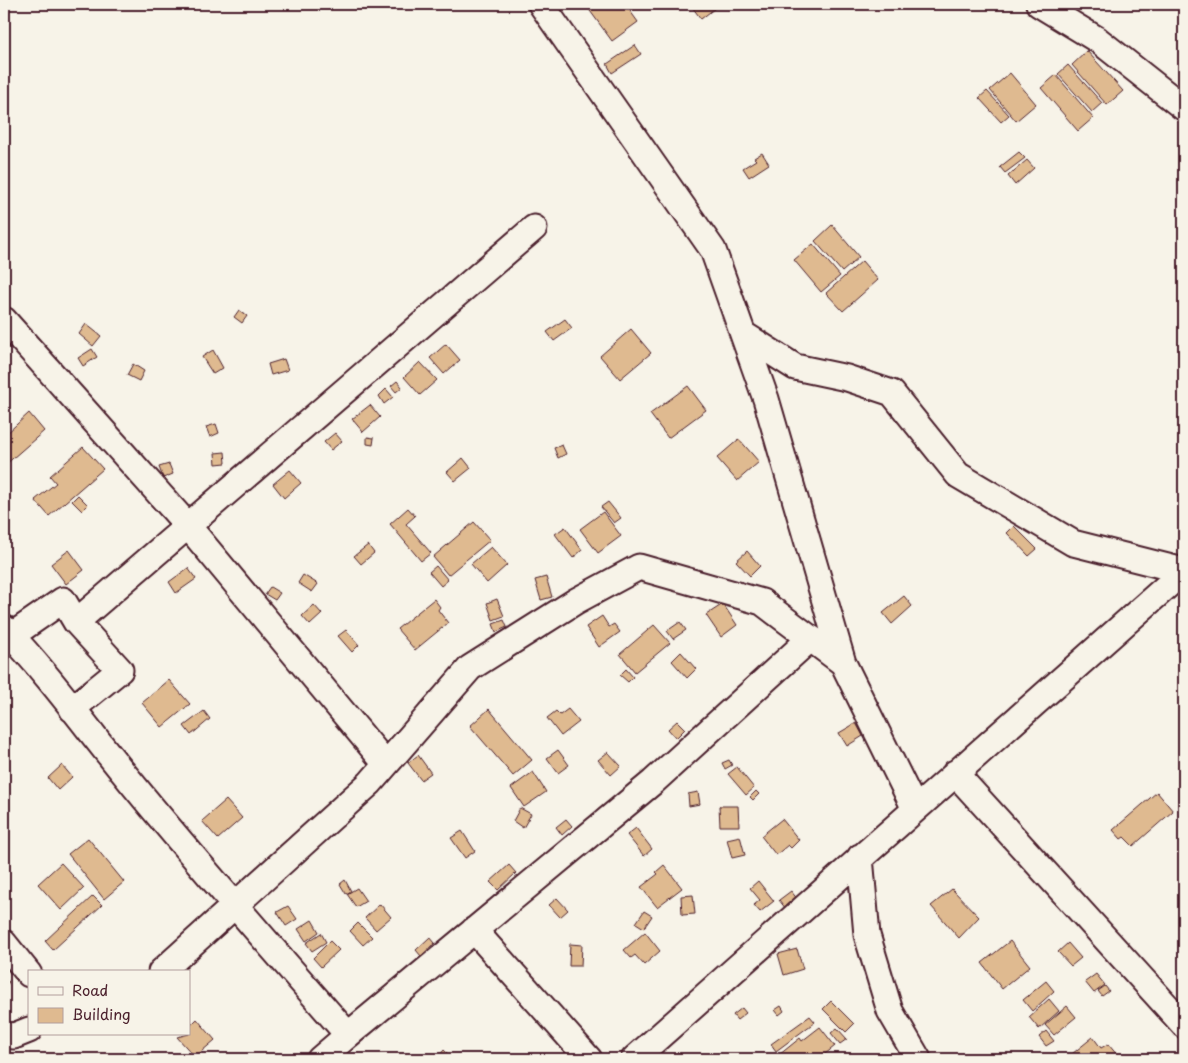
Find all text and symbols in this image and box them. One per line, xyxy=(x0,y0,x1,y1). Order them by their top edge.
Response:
legend xyxy=(28,970,190,1036)
text: Road xyxy=(72,978,108,1001)
text: Building xyxy=(72,1002,131,1025)

